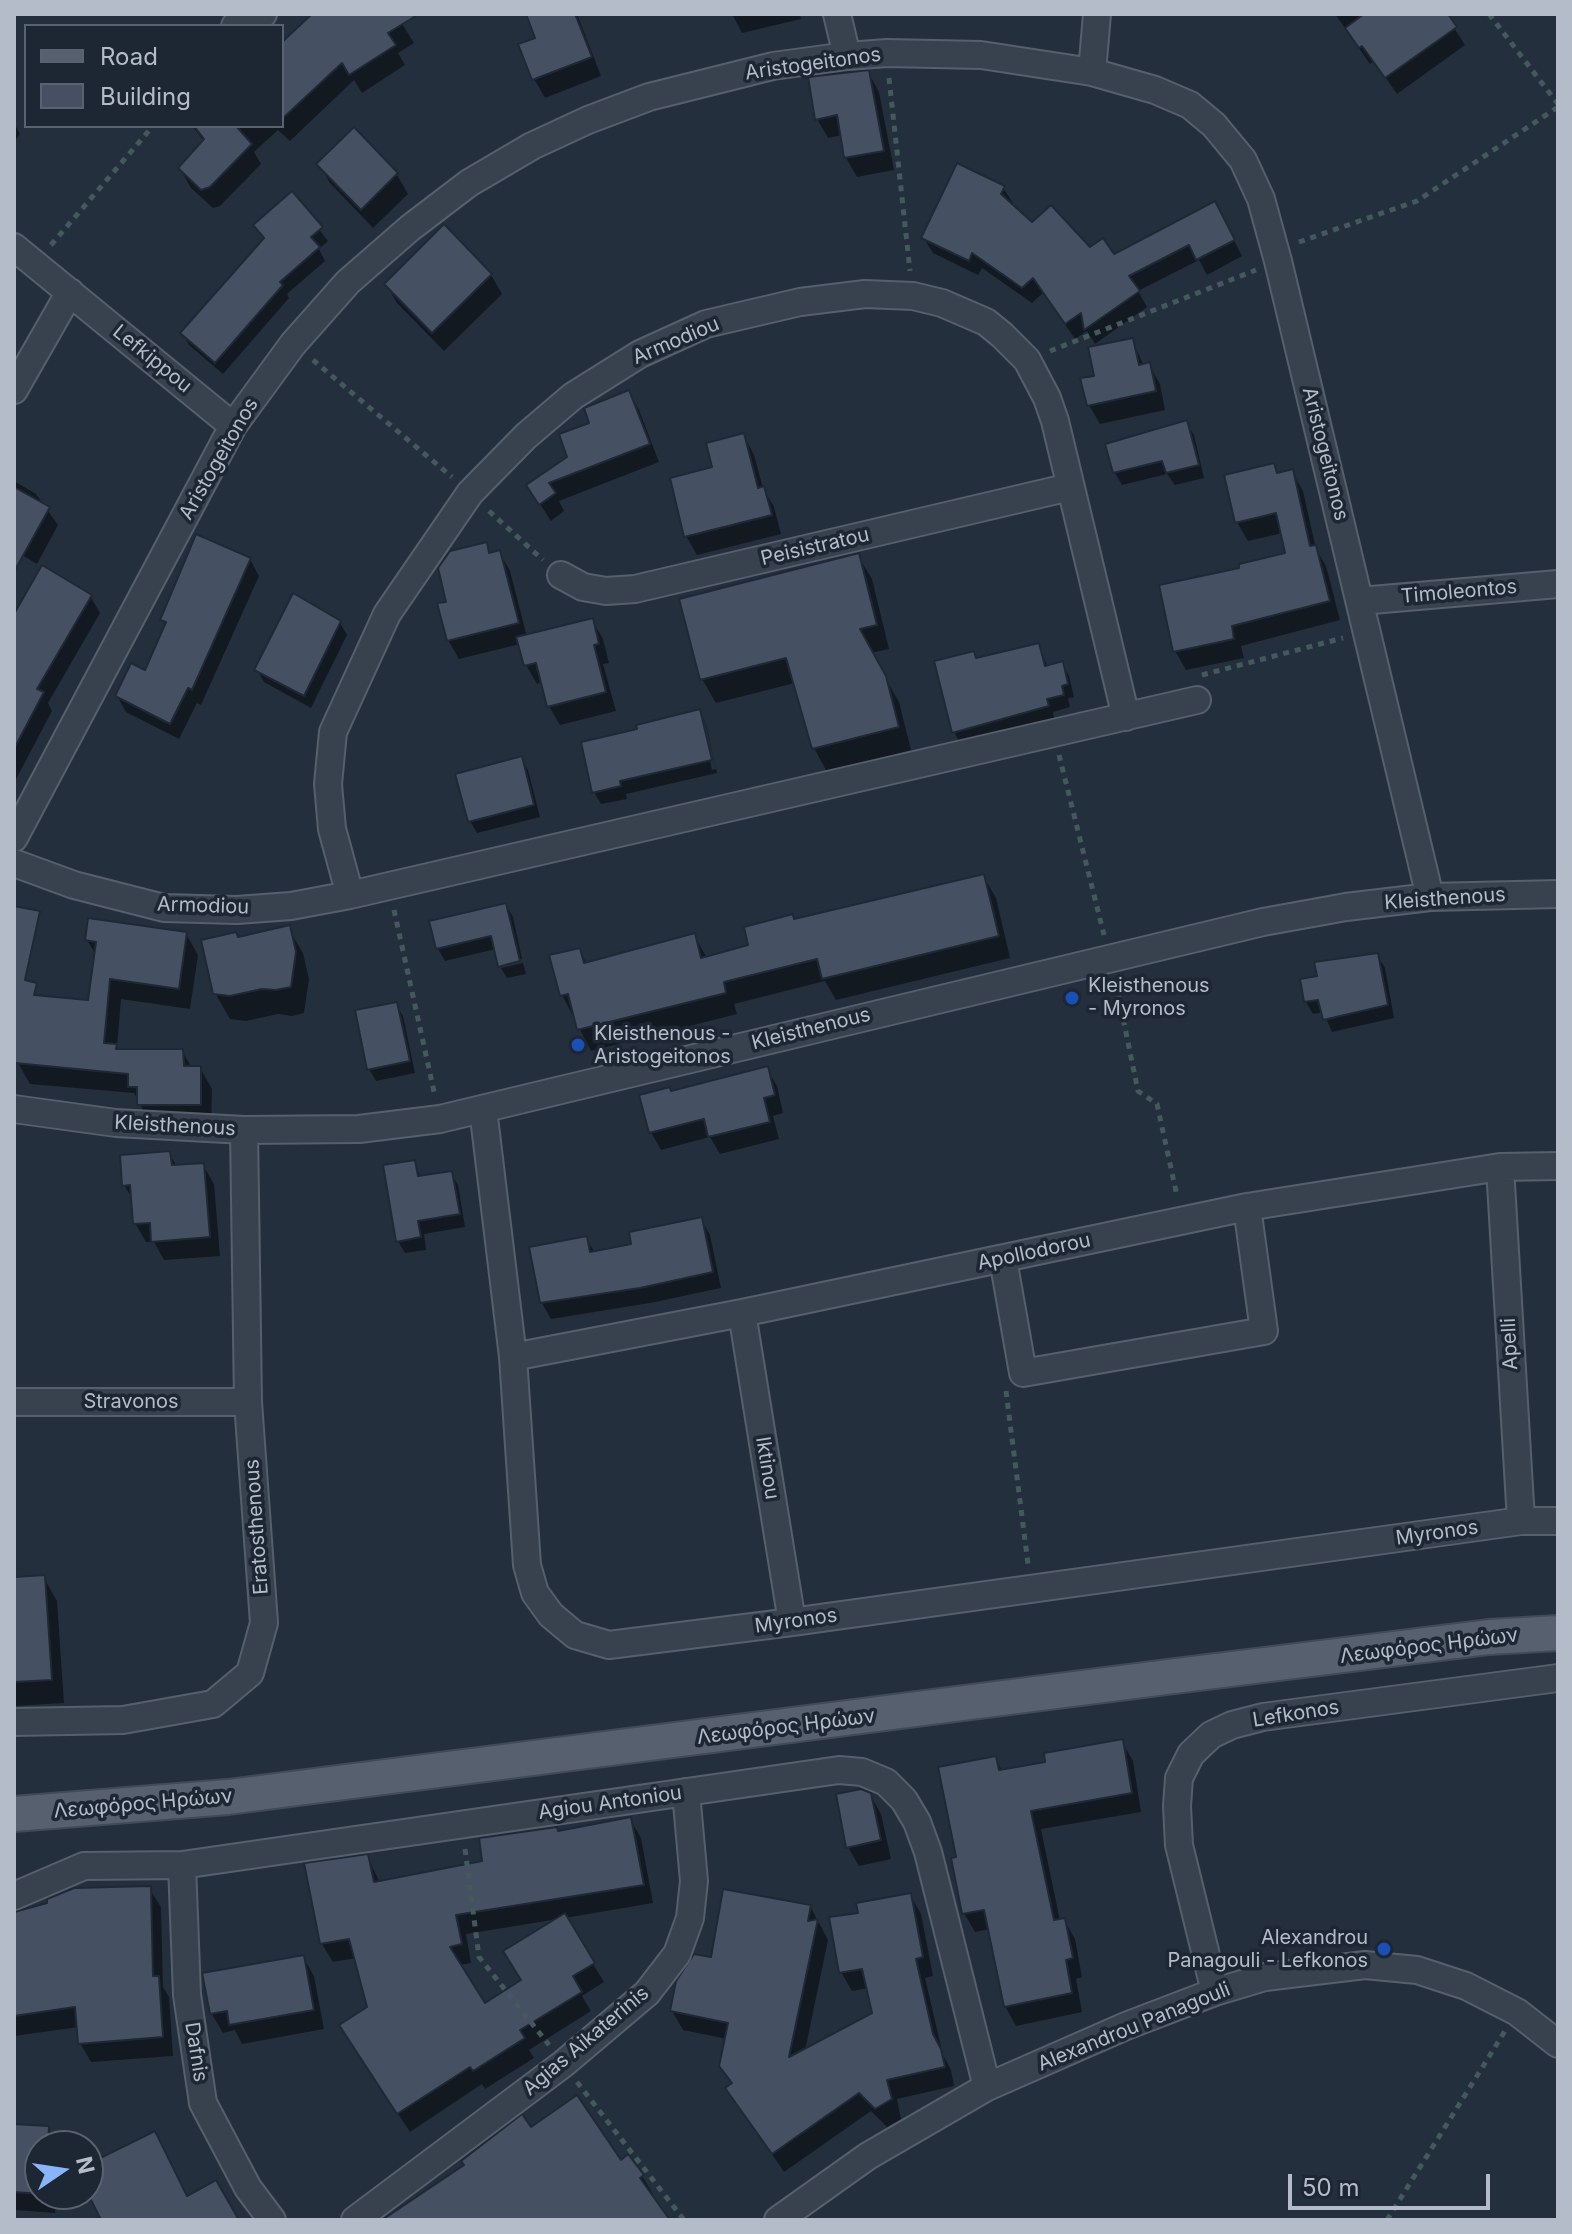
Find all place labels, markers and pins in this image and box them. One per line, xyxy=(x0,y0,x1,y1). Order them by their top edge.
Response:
place label: Kleisthenous - Myronos xyxy=(1088,974,1210,1021)
marker: Kleisthenous - Myronos xyxy=(1063,989,1081,1007)
place label: Kleisthenous - Aristogeitonos xyxy=(594,1022,731,1069)
marker: Kleisthenous - Aristogeitonos xyxy=(569,1036,587,1054)
place label: Alexandrou Panagouli - Lefkonos xyxy=(1167,1926,1368,1973)
marker: Alexandrou Panagouli - Lefkonos xyxy=(1375,1940,1393,1958)

